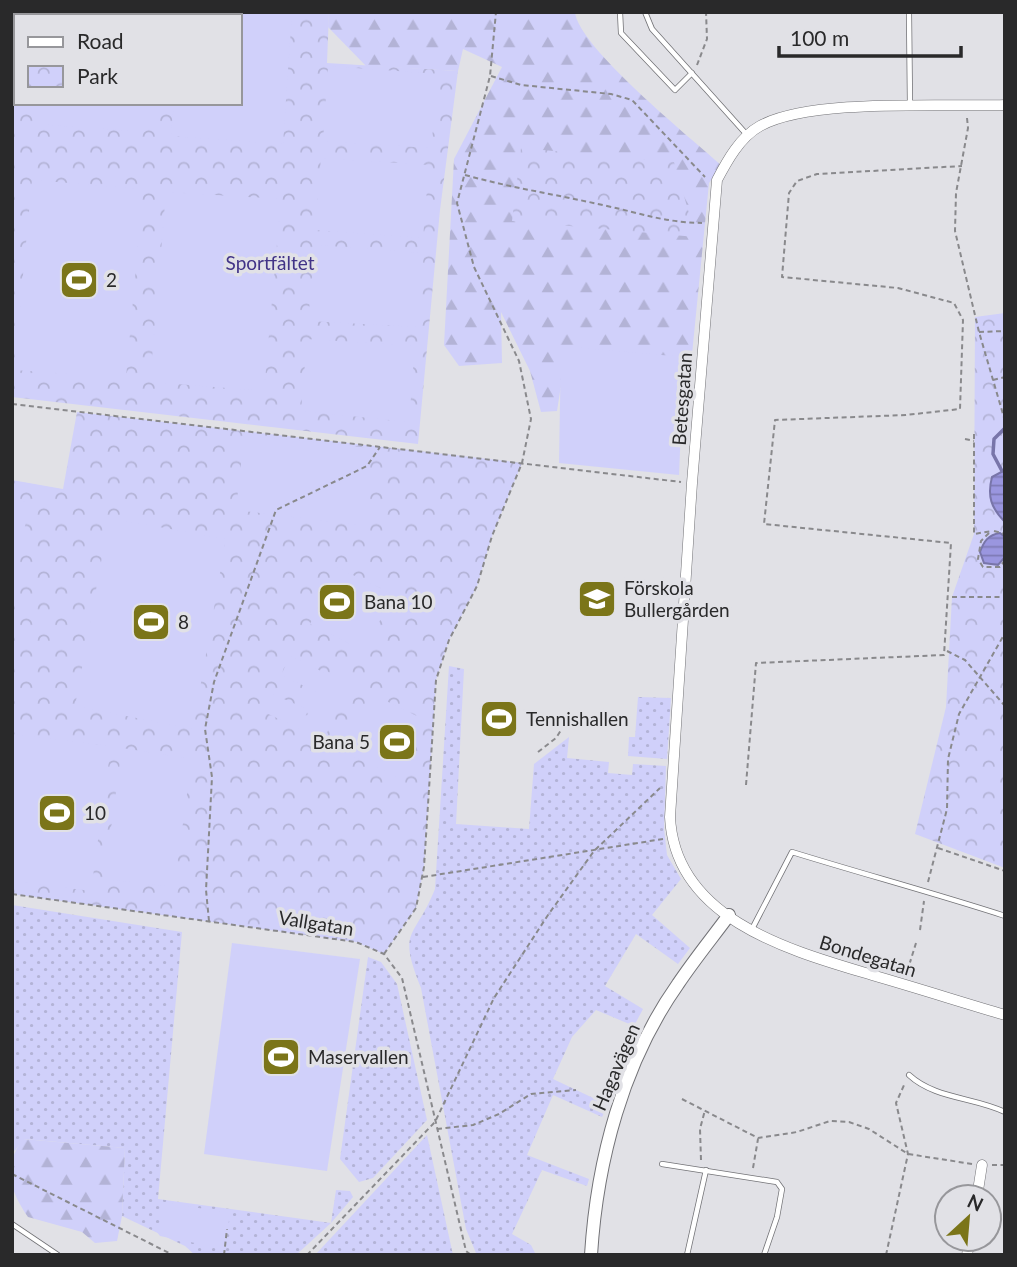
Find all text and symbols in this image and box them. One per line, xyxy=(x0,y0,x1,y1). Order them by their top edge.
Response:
legend xyxy=(14,14,242,105)
scale bar xyxy=(779,14,961,58)
text: 100 m xyxy=(790,25,849,50)
text: Road xyxy=(77,28,124,53)
text: Park xyxy=(77,63,118,88)
park label: Sportfältet xyxy=(226,251,315,274)
sports icon: 2 xyxy=(58,259,100,301)
place label: 2 xyxy=(106,268,117,291)
street label: Betesgatan xyxy=(667,352,696,446)
place label: Förskola Bullergården xyxy=(624,576,730,621)
school or university icon: Förskola Bullergården xyxy=(576,578,618,620)
sports icon: Bana 10 xyxy=(316,581,358,623)
place label: Bana 10 xyxy=(364,590,433,613)
sports icon: 8 xyxy=(130,601,172,643)
place label: 8 xyxy=(178,610,189,633)
sports icon: Tennishallen xyxy=(478,698,520,740)
place label: Tennishallen xyxy=(526,707,629,730)
sports icon: Bana 5 xyxy=(376,721,418,763)
place label: Bana 5 xyxy=(312,730,370,753)
sports icon: 10 xyxy=(36,792,78,834)
place label: 10 xyxy=(84,801,106,824)
street label: Vallgatan xyxy=(277,905,355,940)
street label: Bondegatan xyxy=(817,930,919,981)
street label: Hagavägen xyxy=(587,1020,644,1114)
sports icon: Maservallen xyxy=(260,1036,302,1078)
place label: Maservallen xyxy=(308,1045,409,1068)
north arrow xyxy=(933,1183,1003,1253)
text: N xyxy=(964,1189,987,1216)

